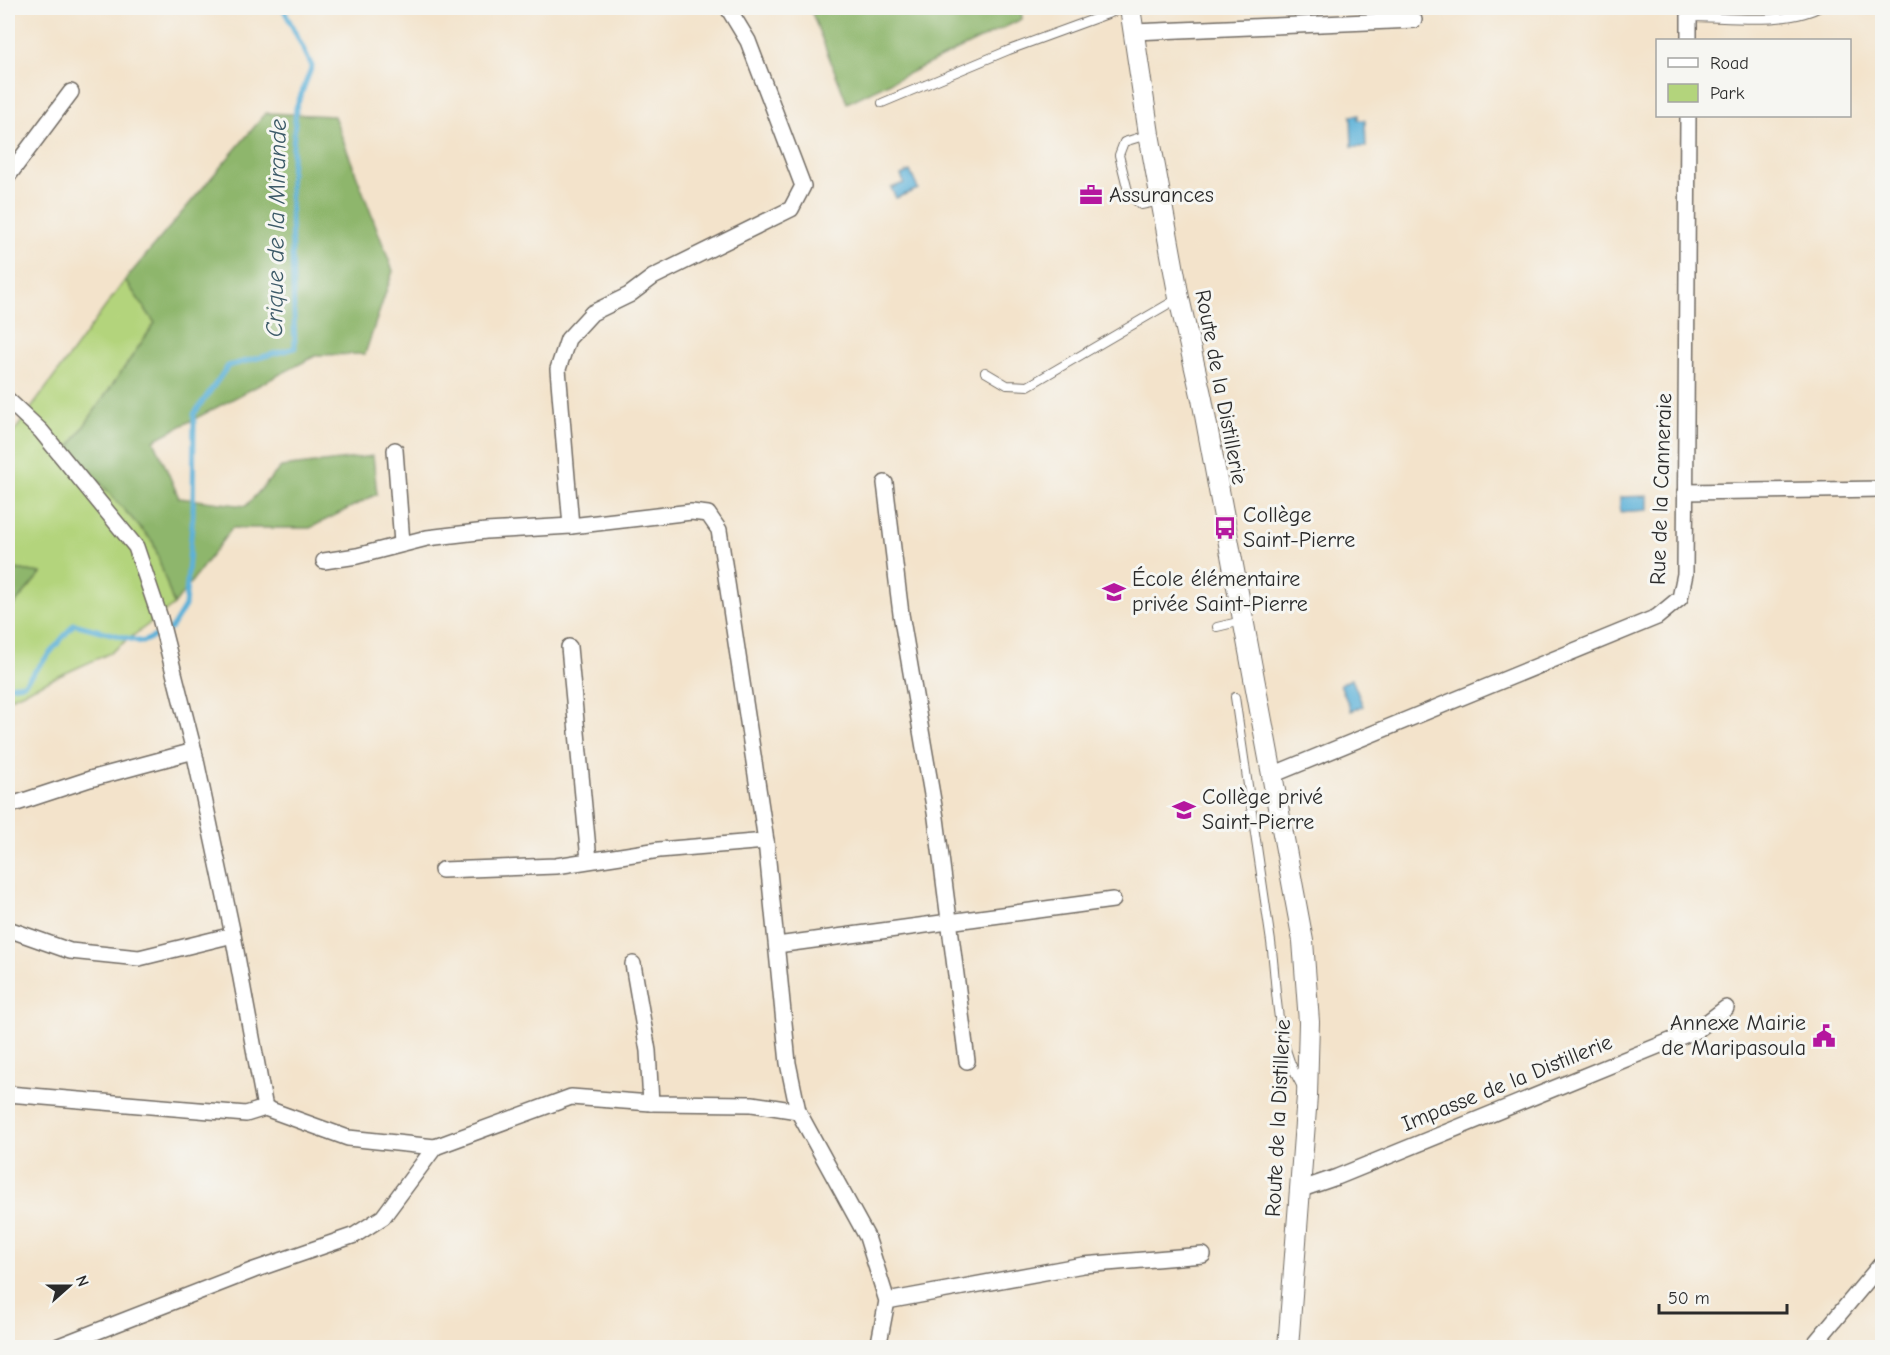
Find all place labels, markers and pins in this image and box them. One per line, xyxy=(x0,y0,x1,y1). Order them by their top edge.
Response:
office icon: Assurances xyxy=(1078,182,1104,208)
place label: Assurances xyxy=(1109,182,1214,208)
place label: Collège Saint-Pierre xyxy=(1243,502,1355,553)
bus stop icon: Collège Saint-Pierre xyxy=(1212,515,1238,541)
place label: École élémentaire privée Saint-Pierre xyxy=(1132,566,1308,617)
school or university icon: École élémentaire privée Saint-Pierre xyxy=(1101,579,1127,605)
place label: Collège privé Saint-Pierre xyxy=(1202,784,1323,835)
school or university icon: Collège privé Saint-Pierre xyxy=(1171,797,1197,823)
place label: Annexe Mairie de Maripasoula xyxy=(1661,1010,1806,1061)
public building icon: Annexe Mairie de Maripasoula xyxy=(1811,1023,1837,1049)

